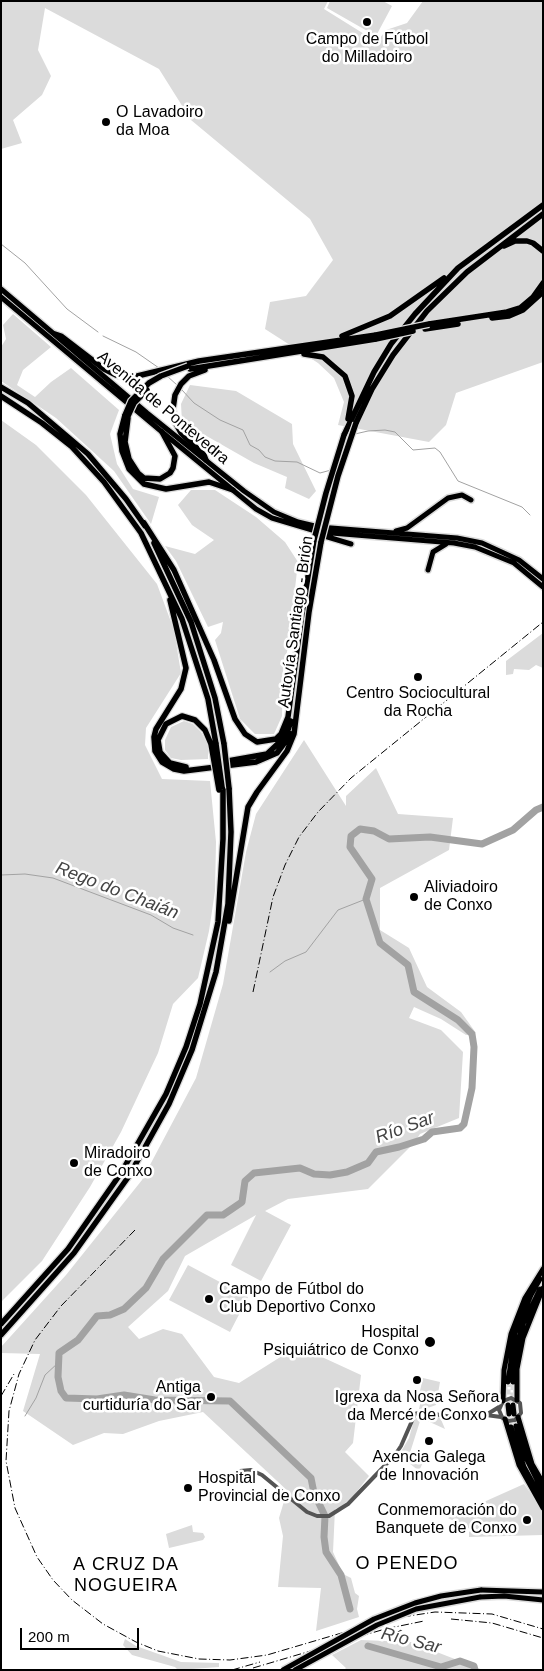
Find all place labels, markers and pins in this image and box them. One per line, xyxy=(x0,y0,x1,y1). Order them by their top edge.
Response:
marker: Campo de Fútbol do Milladoiro xyxy=(361,16,373,28)
place label: Campo de Fútbol do Milladoiro xyxy=(306,30,428,68)
place label: O Lavadoiro da Moa xyxy=(116,103,203,141)
marker: O Lavadoiro da Moa xyxy=(100,116,112,128)
marker: Centro Sociocultural da Rocha xyxy=(412,671,424,683)
place label: Centro Sociocultural da Rocha xyxy=(346,684,490,722)
place label: Aliviadoiro de Conxo xyxy=(424,878,498,916)
marker: Aliviadoiro de Conxo xyxy=(408,891,420,903)
place label: Miradoiro de Conxo xyxy=(84,1144,152,1182)
marker: Miradoiro de Conxo xyxy=(68,1157,80,1169)
place label: Campo de Fútbol do Club Deportivo Conxo xyxy=(219,1280,376,1318)
marker: Campo de Fútbol do Club Deportivo Conxo xyxy=(203,1293,215,1305)
place label: Hospital Psiquiátrico de Conxo xyxy=(263,1323,419,1361)
marker: Hospital Psiquiátrico de Conxo xyxy=(423,1335,437,1349)
marker: Igrexa da Nosa Señora da Mercé de Conxo xyxy=(411,1374,423,1386)
place label: Antiga curtiduría do Sar xyxy=(83,1378,201,1416)
place label: Igrexa da Nosa Señora da Mercé de Conxo xyxy=(335,1388,499,1426)
marker: Antiga curtiduría do Sar xyxy=(205,1391,217,1403)
marker: Axencia Galega de Innovación xyxy=(423,1435,435,1447)
place label: Axencia Galega de Innovación xyxy=(373,1448,485,1486)
place label: Hospital Provincial de Conxo xyxy=(198,1469,340,1507)
marker: Hospital Provincial de Conxo xyxy=(182,1482,194,1494)
place label: Conmemoración do Banquete de Conxo xyxy=(376,1501,517,1539)
marker: Conmemoración do Banquete de Conxo xyxy=(521,1514,533,1526)

